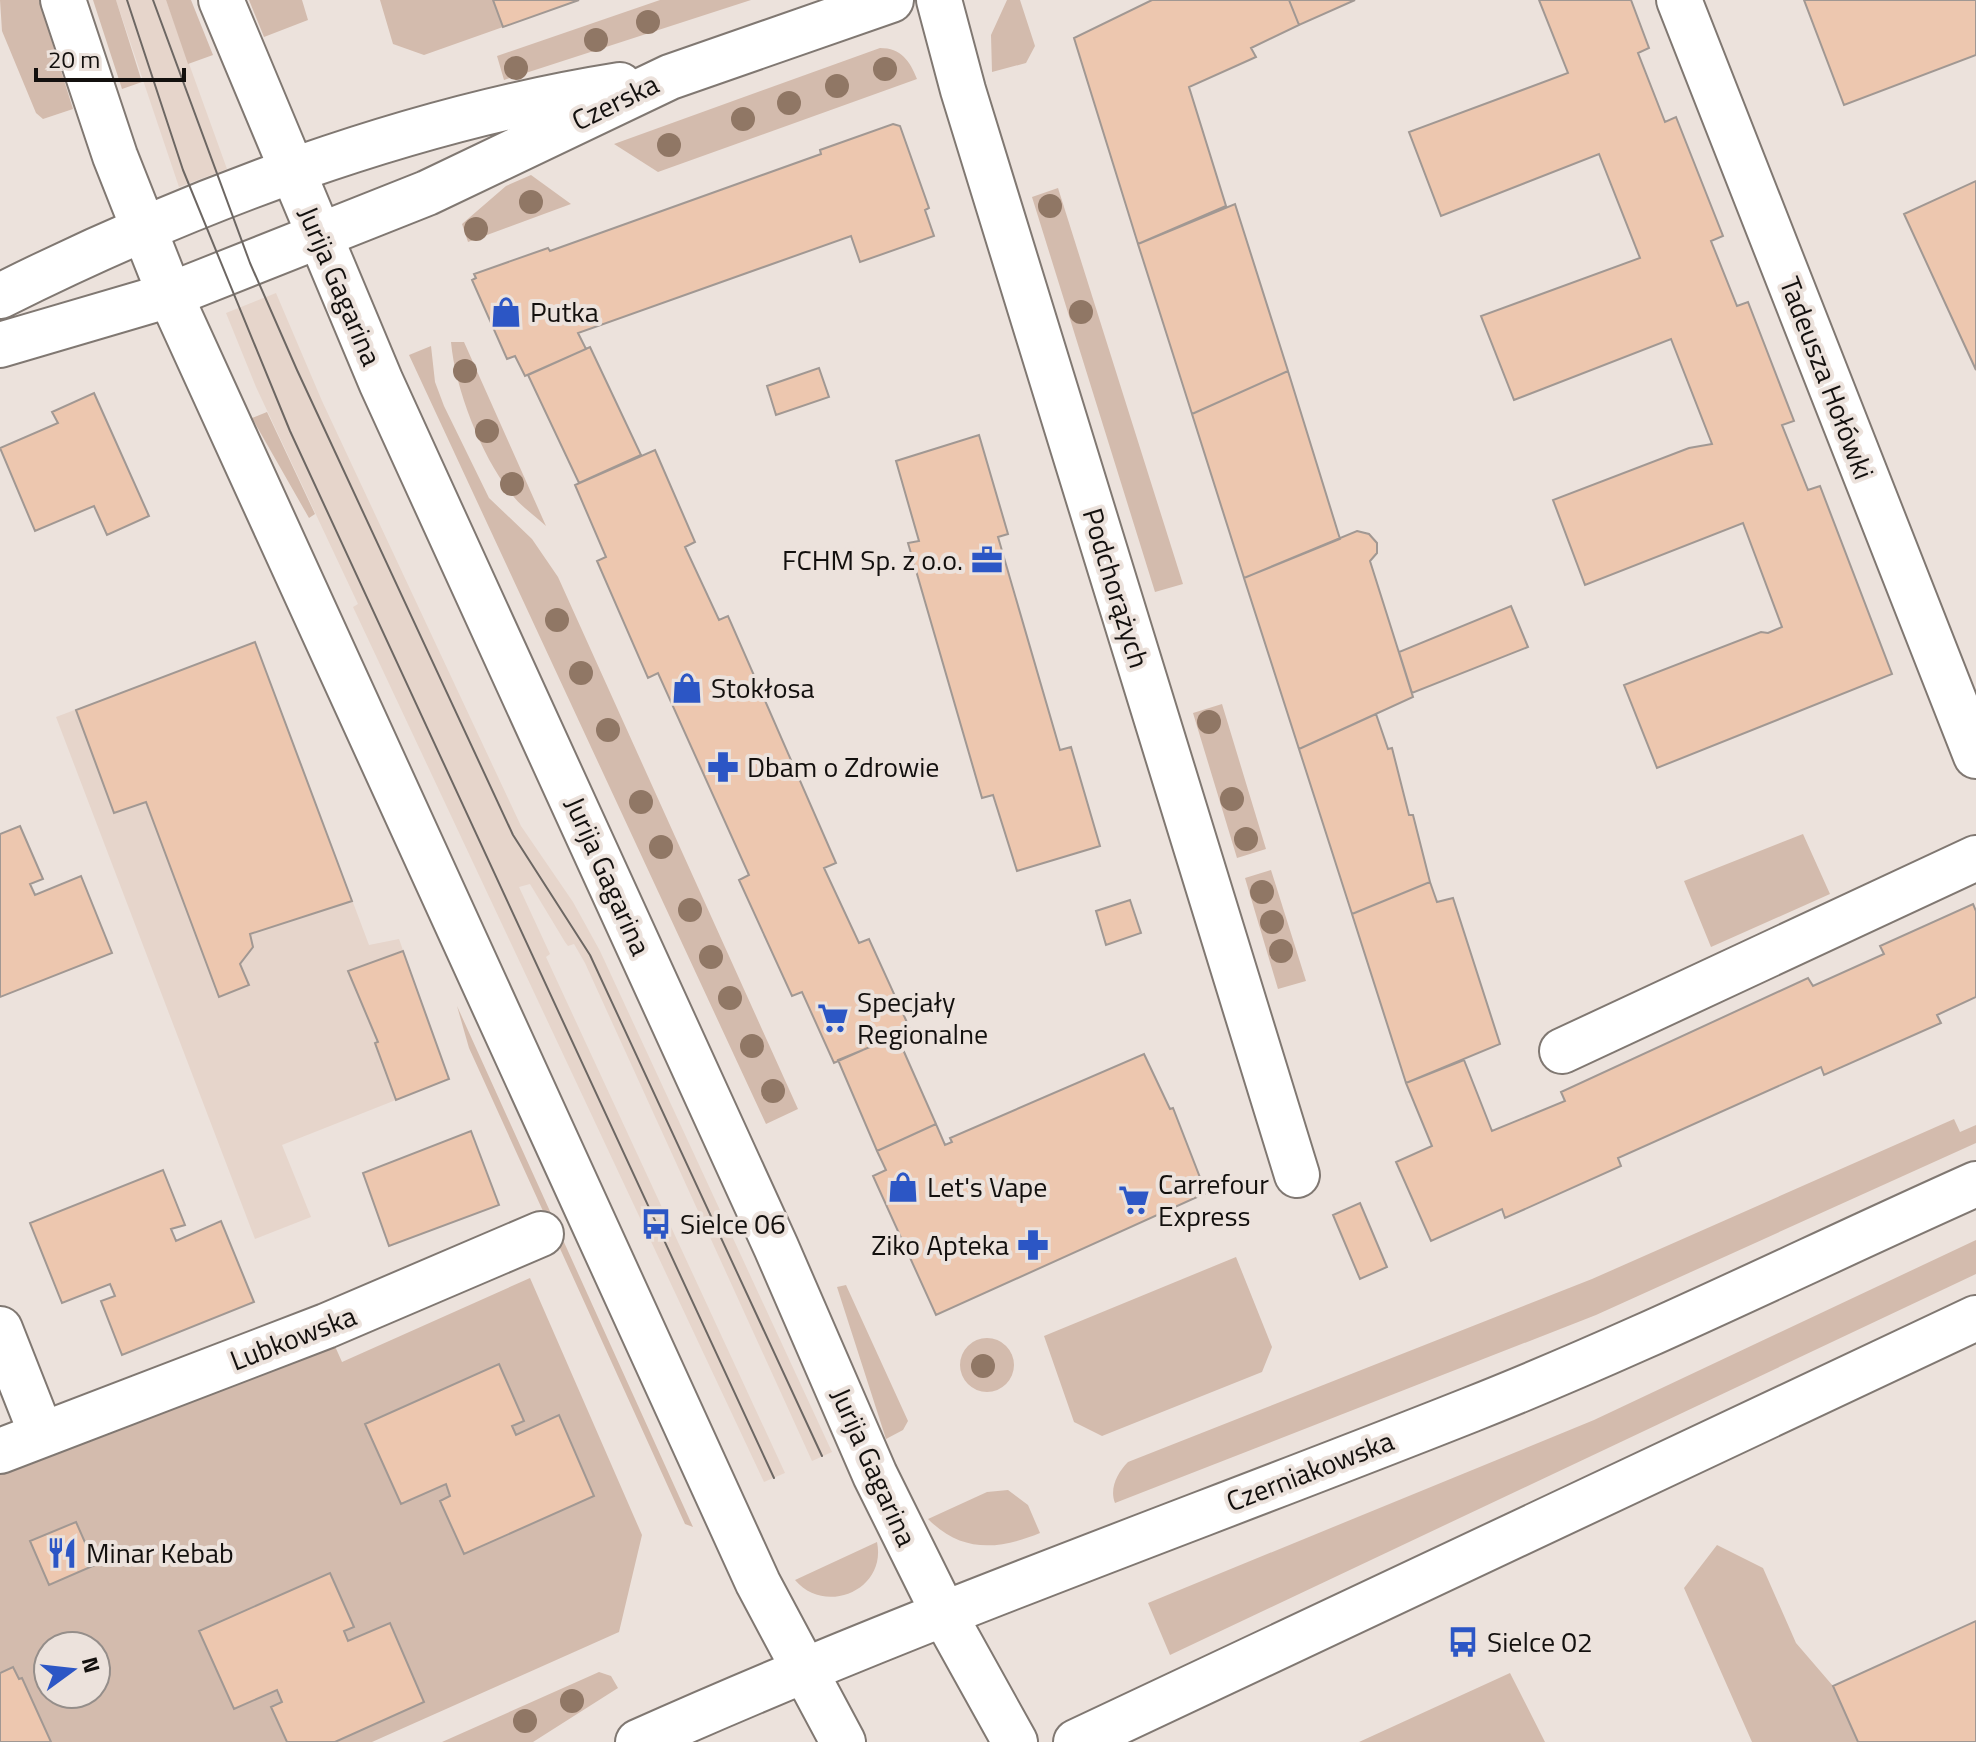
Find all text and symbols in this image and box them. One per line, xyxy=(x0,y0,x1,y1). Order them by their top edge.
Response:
scale bar xyxy=(36,32,184,82)
text: 20 m xyxy=(48,41,100,77)
street label: Czerska xyxy=(564,62,666,141)
street label: Jurija Gagarina xyxy=(288,199,393,372)
street label: Tadeusza Hołówki xyxy=(1769,270,1886,485)
place label: Putka xyxy=(530,290,599,333)
shop icon: Putka xyxy=(489,295,523,329)
street label: Podchorążych xyxy=(1072,503,1161,673)
place label: FCHM Sp. z o.o. xyxy=(782,538,963,581)
office icon: FCHM Sp. z o.o. xyxy=(970,543,1004,577)
place label: Stokłosa xyxy=(711,666,814,709)
shop icon: Stokłosa xyxy=(670,671,704,705)
place label: Dbam o Zdrowie xyxy=(747,745,940,788)
pharmacy icon: Dbam o Zdrowie xyxy=(706,750,740,784)
street label: Jurija Gagarina xyxy=(554,790,663,962)
place label: Specjały Regionalne xyxy=(857,980,988,1055)
supermarket icon: Specjały Regionalne xyxy=(816,1001,850,1035)
place label: Carrefour Express xyxy=(1158,1162,1269,1237)
place label: Let's Vape xyxy=(927,1165,1048,1208)
shop icon: Let's Vape xyxy=(886,1170,920,1204)
supermarket icon: Carrefour Express xyxy=(1117,1183,1151,1217)
place label: Sielce 06 xyxy=(680,1202,786,1245)
bus stop icon: Sielce 06 xyxy=(639,1207,673,1241)
place label: Ziko Apteka xyxy=(871,1223,1009,1266)
pharmacy icon: Ziko Apteka xyxy=(1016,1228,1050,1262)
street label: Lubkowska xyxy=(223,1294,362,1381)
street label: Jurija Gagarina xyxy=(820,1381,929,1553)
street label: Czerniakowska xyxy=(1220,1419,1400,1522)
place label: Minar Kebab xyxy=(86,1531,234,1574)
restaurant icon: Minar Kebab xyxy=(45,1536,79,1570)
place label: Sielce 02 xyxy=(1487,1620,1593,1663)
bus stop icon: Sielce 02 xyxy=(1446,1625,1480,1659)
north arrow xyxy=(32,1630,112,1710)
text: N xyxy=(73,1653,110,1677)

